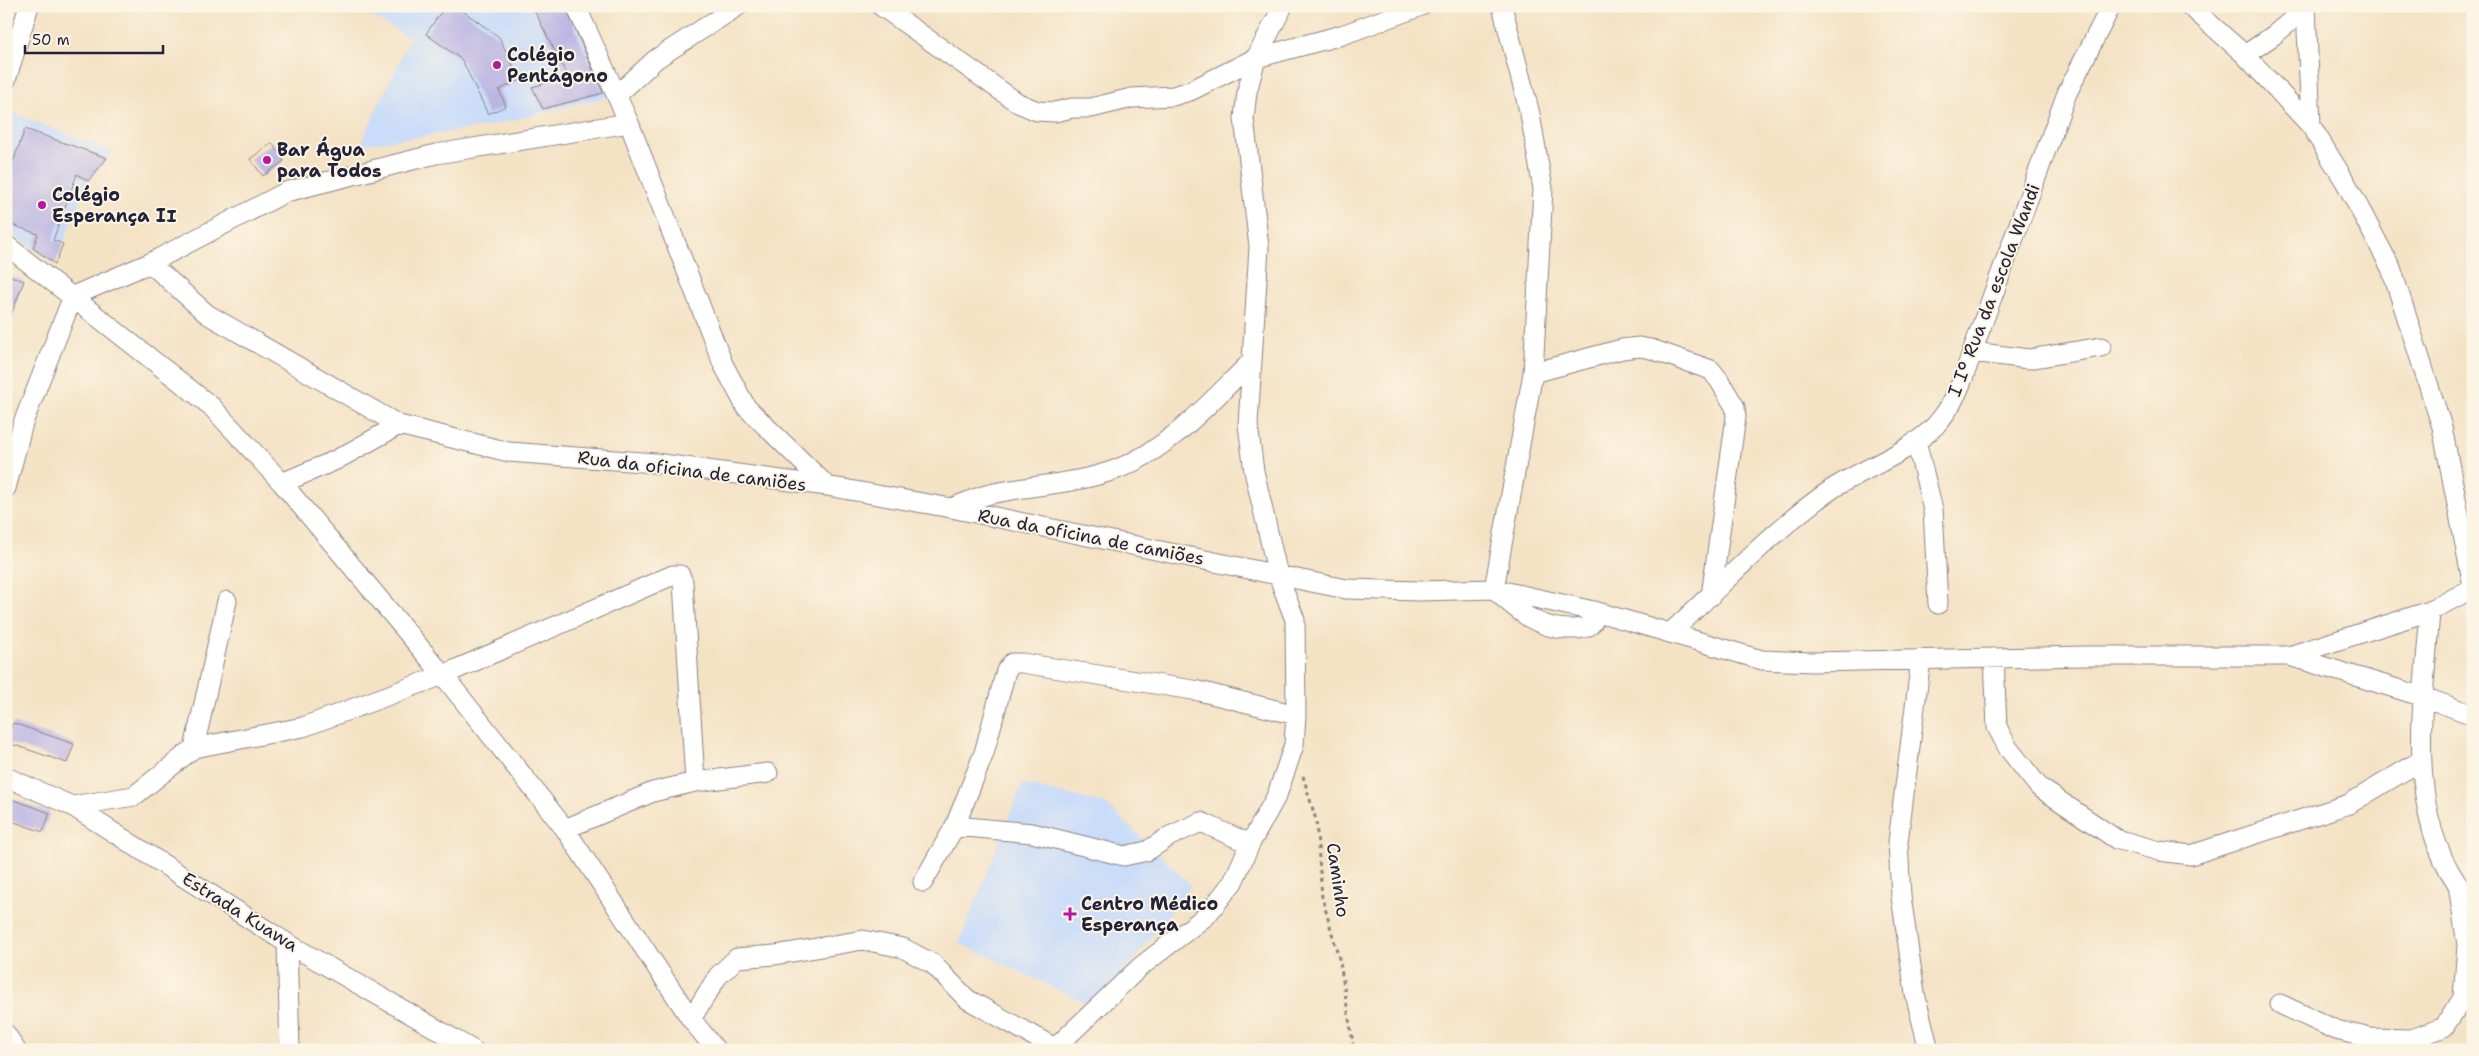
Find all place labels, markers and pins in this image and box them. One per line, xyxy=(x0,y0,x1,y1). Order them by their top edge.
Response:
place label: Colégio Pentágono xyxy=(507,43,608,88)
marker: Colégio Pentágono xyxy=(491,59,503,71)
place label: Bar Água para Todos xyxy=(277,136,382,183)
marker: Bar Água para Todos xyxy=(261,154,273,166)
place label: Colégio Esperança II xyxy=(52,183,177,228)
marker: Colégio Esperança II xyxy=(36,199,48,211)
place label: Centro Médico Esperança xyxy=(1081,892,1218,937)
marker: Centro Médico Esperança xyxy=(1063,907,1077,921)

